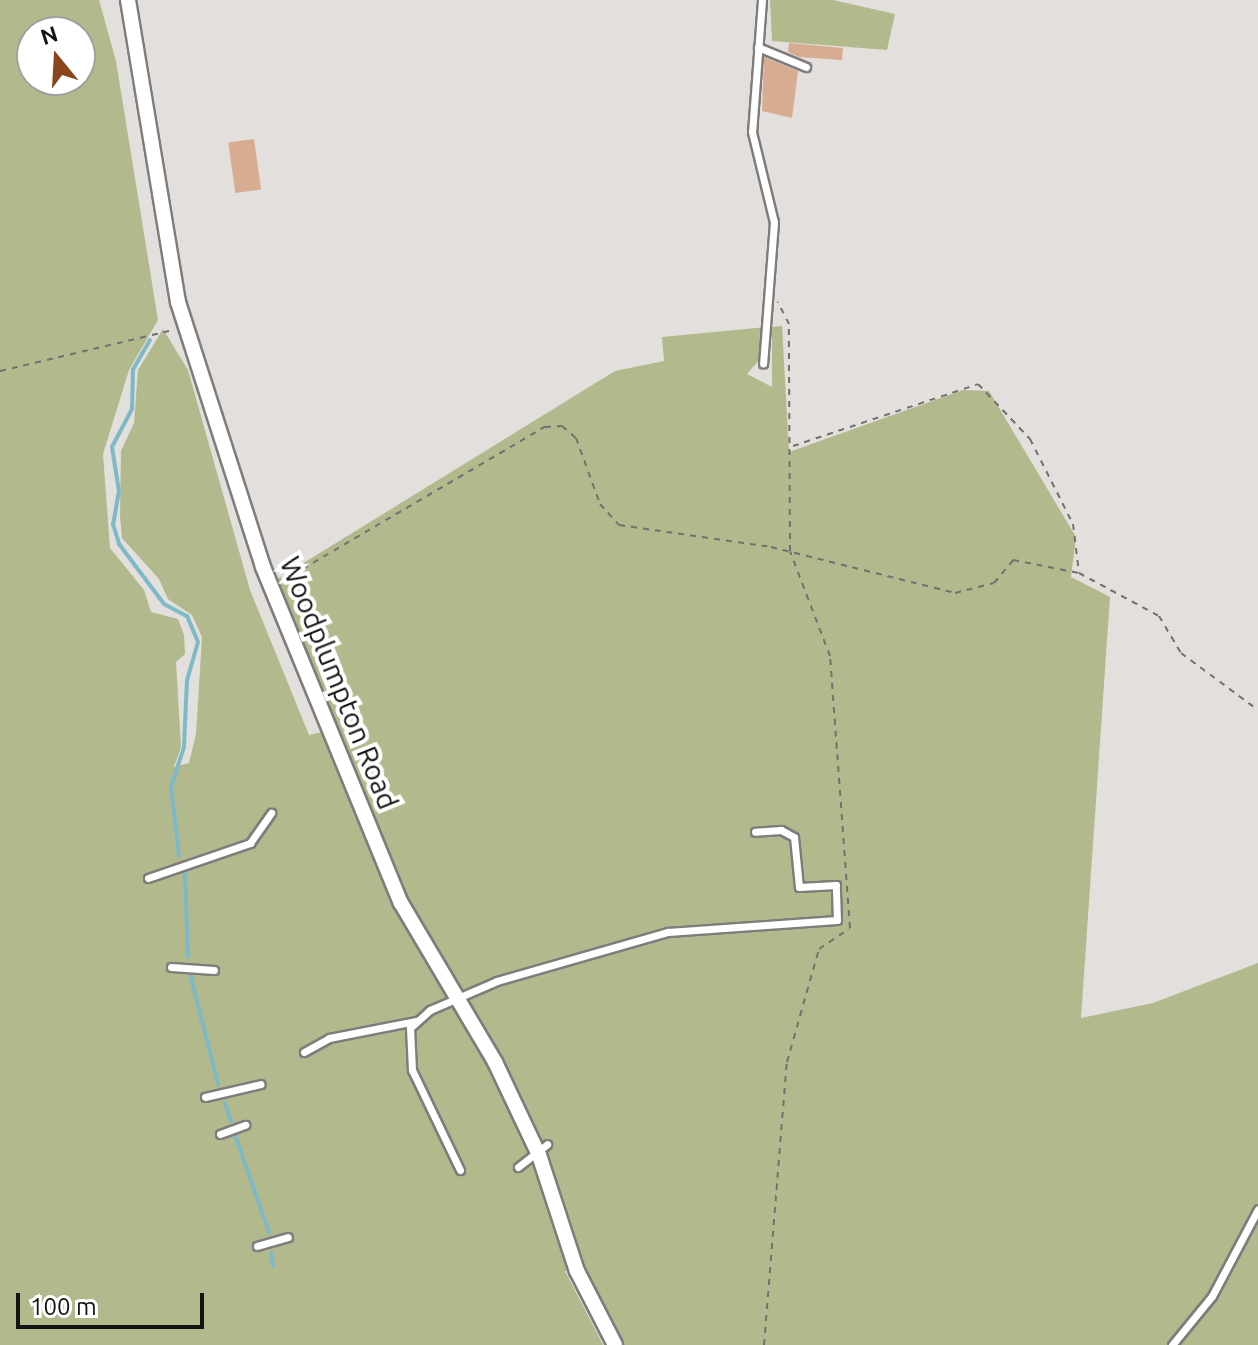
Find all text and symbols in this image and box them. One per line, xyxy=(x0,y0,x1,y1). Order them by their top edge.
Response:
north arrow xyxy=(16,16,96,96)
text: N xyxy=(37,20,61,49)
street label: Woodplumpton Road xyxy=(273,552,405,814)
scale bar xyxy=(20,1277,208,1327)
text: 100 m xyxy=(30,1293,97,1320)

